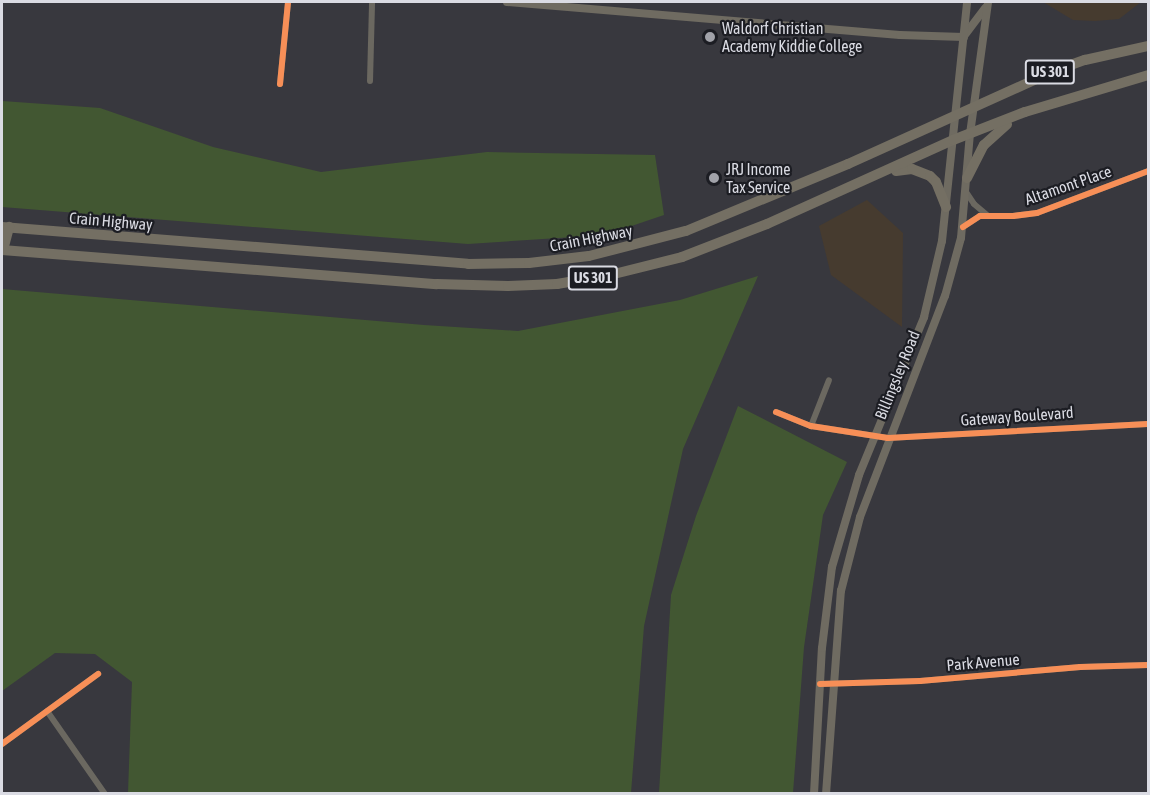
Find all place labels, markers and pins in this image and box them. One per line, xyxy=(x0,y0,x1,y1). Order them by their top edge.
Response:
place label: Waldorf Christian Academy Kiddie College xyxy=(722,18,862,56)
marker: Waldorf Christian Academy Kiddie College xyxy=(703,30,717,44)
place label: JRJ Income Tax Service xyxy=(726,159,790,197)
marker: JRJ Income Tax Service xyxy=(707,171,721,185)

